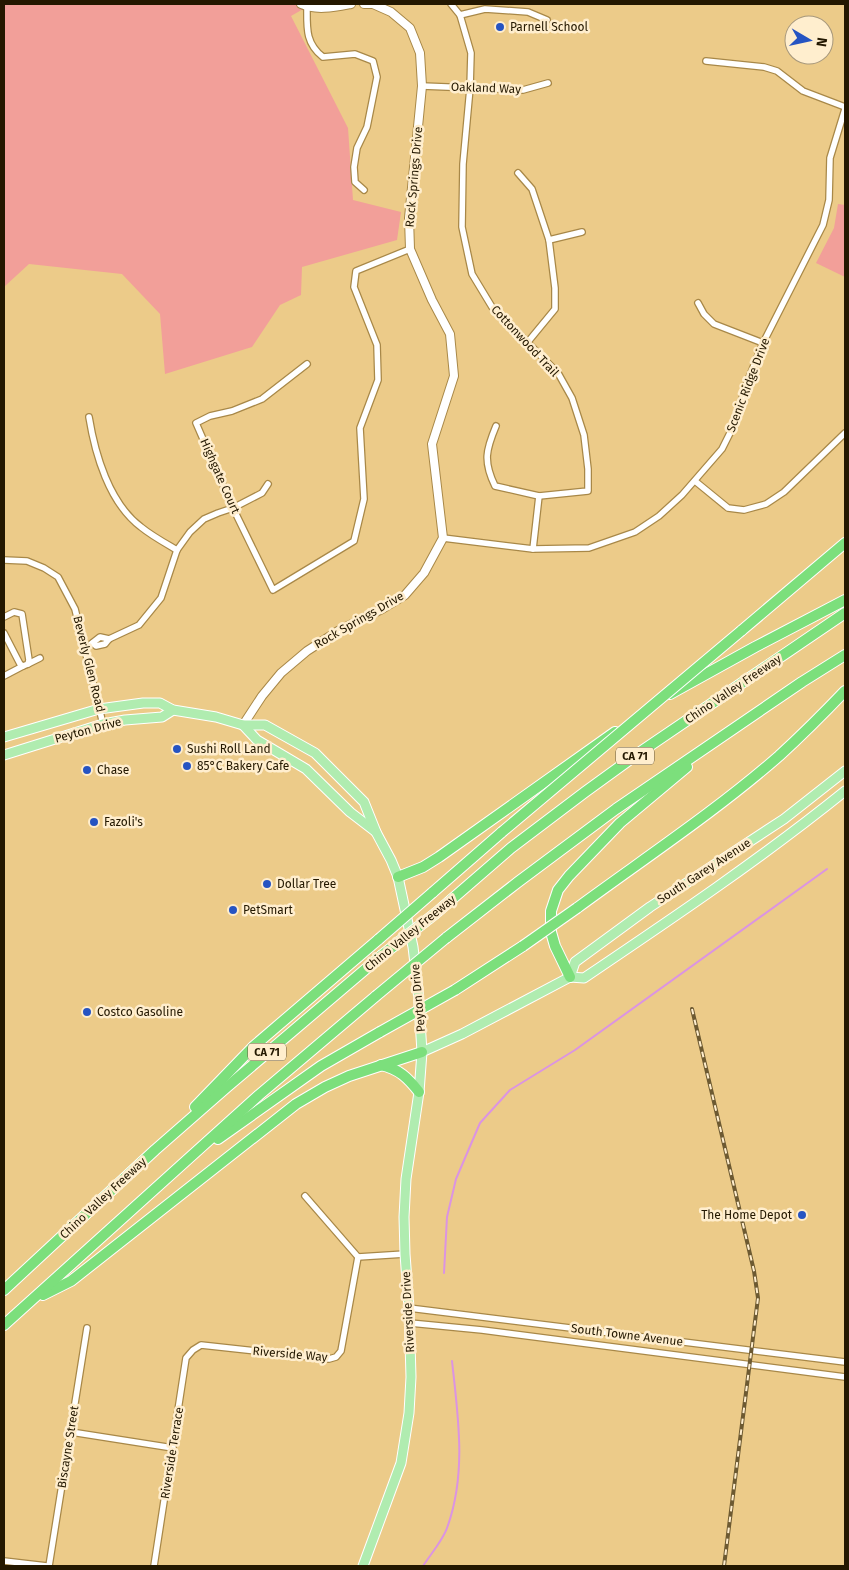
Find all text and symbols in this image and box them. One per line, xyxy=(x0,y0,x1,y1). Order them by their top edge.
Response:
north arrow xyxy=(784,15,834,65)
place label: Parnell School xyxy=(510,20,589,34)
marker: Parnell School xyxy=(494,21,506,33)
text: N xyxy=(812,36,830,48)
street label: Oakland Way xyxy=(451,80,521,96)
street label: Rock Springs Drive xyxy=(403,126,425,228)
street label: Cottonwood Trail xyxy=(488,302,562,380)
street label: Scenic Ridge Drive xyxy=(724,336,772,434)
street label: Highgate Court xyxy=(197,436,243,516)
street label: Rock Springs Drive xyxy=(312,589,406,651)
street label: Beverly Glen Road xyxy=(70,614,108,714)
street label: Chino Valley Freeway xyxy=(682,652,784,726)
street label: Peyton Drive xyxy=(53,714,123,746)
place label: Sushi Roll Land xyxy=(187,742,271,756)
marker: Sushi Roll Land xyxy=(171,743,183,755)
road number: CA 71 xyxy=(616,748,654,764)
place label: 85°C Bakery Cafe xyxy=(197,759,289,773)
marker: 85°C Bakery Cafe xyxy=(181,760,193,772)
place label: Chase xyxy=(97,763,129,777)
marker: Chase xyxy=(81,764,93,776)
place label: Fazoli's xyxy=(104,815,143,829)
marker: Fazoli's xyxy=(88,816,100,828)
street label: South Garey Avenue xyxy=(655,835,753,907)
place label: Dollar Tree xyxy=(277,877,336,891)
marker: Dollar Tree xyxy=(261,878,273,890)
street label: Chino Valley Freeway xyxy=(362,892,458,974)
place label: PetSmart xyxy=(243,903,293,917)
marker: PetSmart xyxy=(227,904,239,916)
street label: Peyton Drive xyxy=(408,963,428,1033)
place label: Costco Gasoline xyxy=(97,1005,183,1019)
marker: Costco Gasoline xyxy=(81,1006,93,1018)
road number: CA 71 xyxy=(248,1044,286,1060)
street label: Chino Valley Freeway xyxy=(57,1154,149,1242)
place label: The Home Depot xyxy=(701,1208,793,1222)
marker: The Home Depot xyxy=(796,1209,808,1221)
street label: Riverside Drive xyxy=(399,1271,417,1353)
street label: South Towne Avenue xyxy=(570,1321,684,1349)
street label: Riverside Way xyxy=(252,1344,328,1364)
street label: Biscayne Street xyxy=(55,1404,82,1489)
street label: Riverside Terrace xyxy=(158,1406,186,1500)

